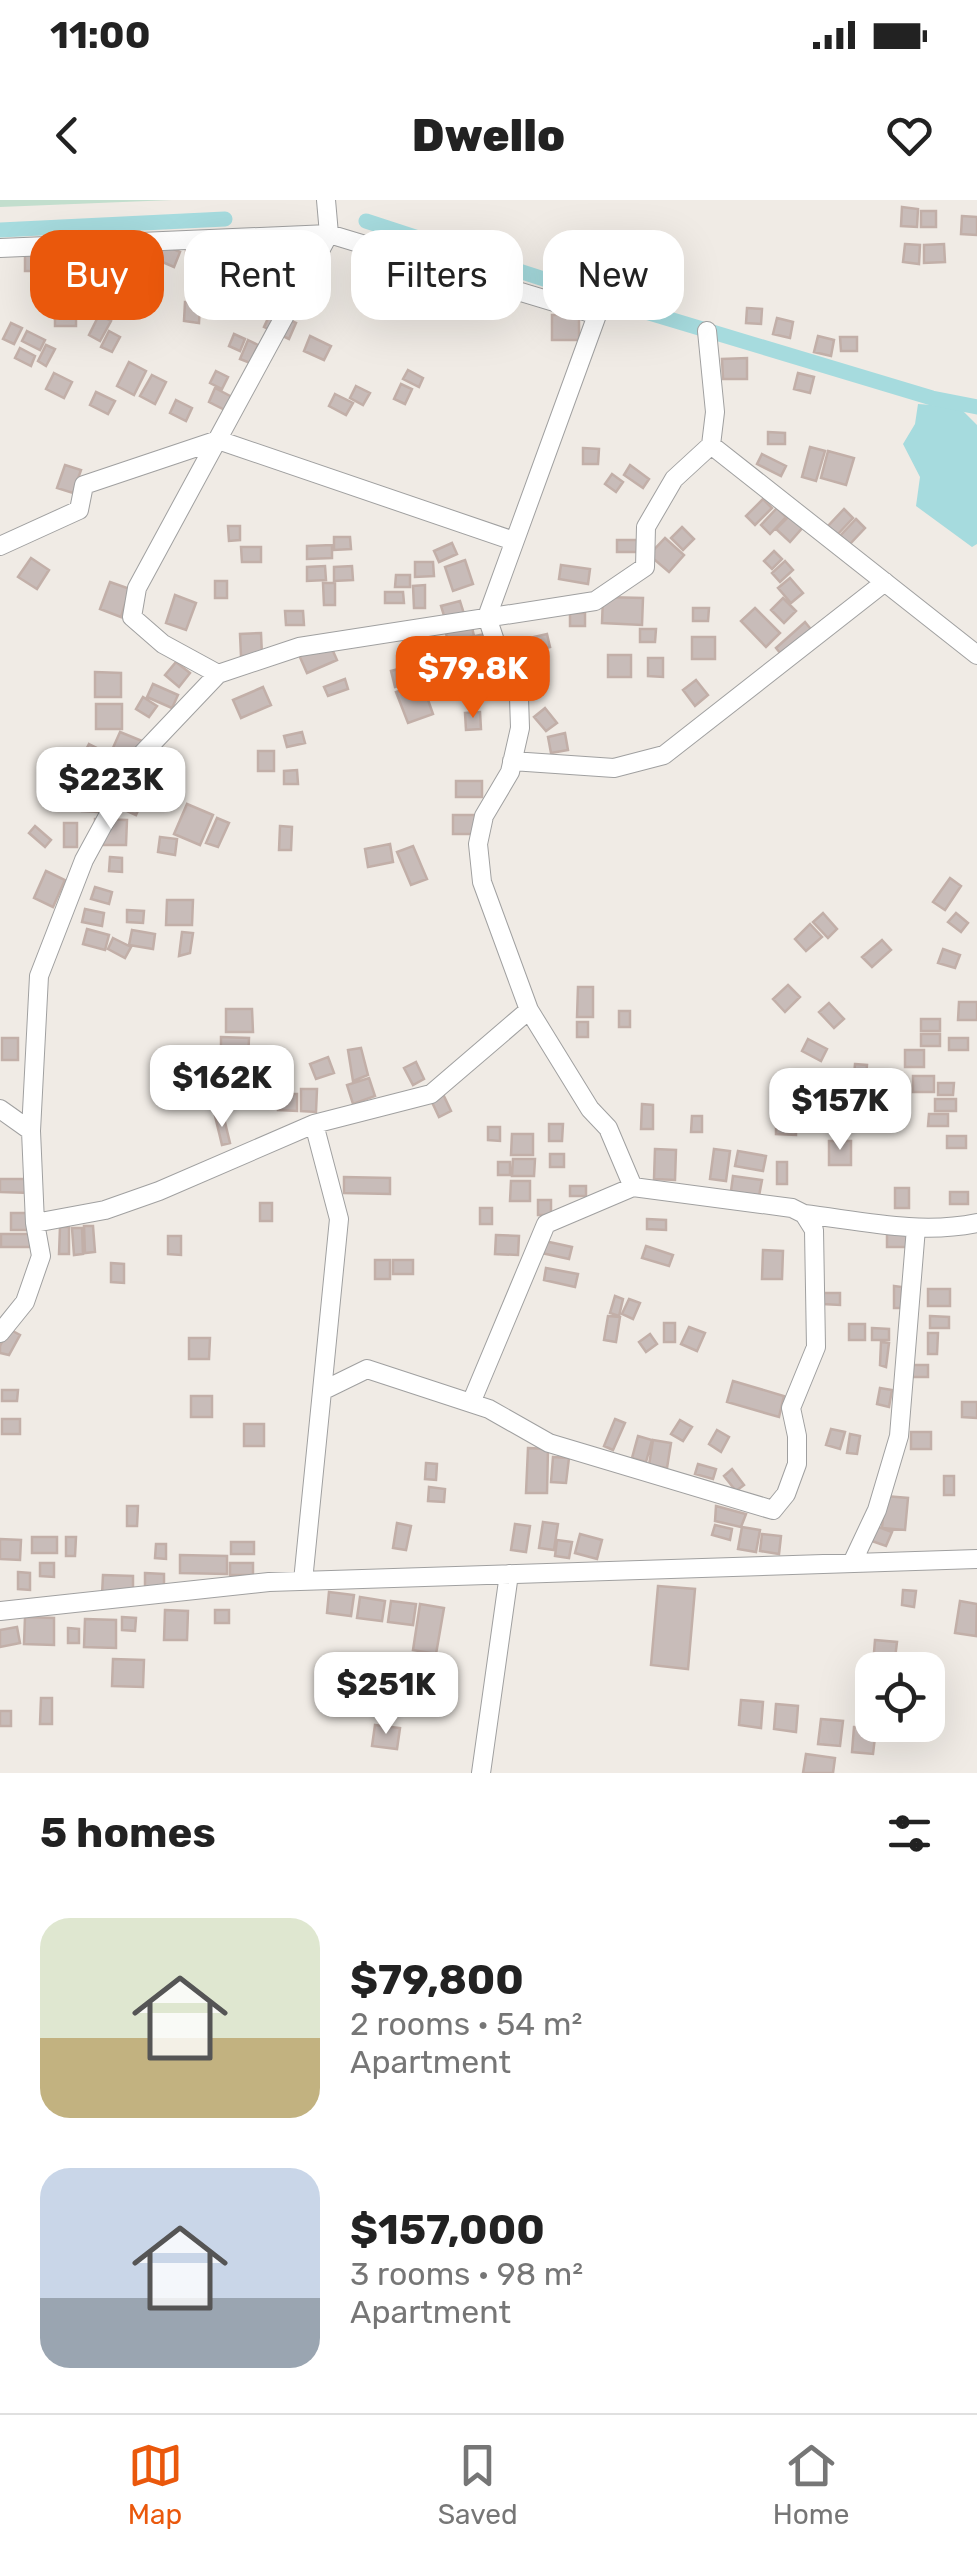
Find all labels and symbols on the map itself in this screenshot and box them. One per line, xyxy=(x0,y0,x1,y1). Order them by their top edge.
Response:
pin: $79.8K xyxy=(392,636,554,721)
pin: $223K xyxy=(41,747,181,832)
pin: $162K xyxy=(152,1045,292,1130)
pin: $157K xyxy=(770,1068,910,1153)
pin: $251K xyxy=(316,1652,456,1737)

